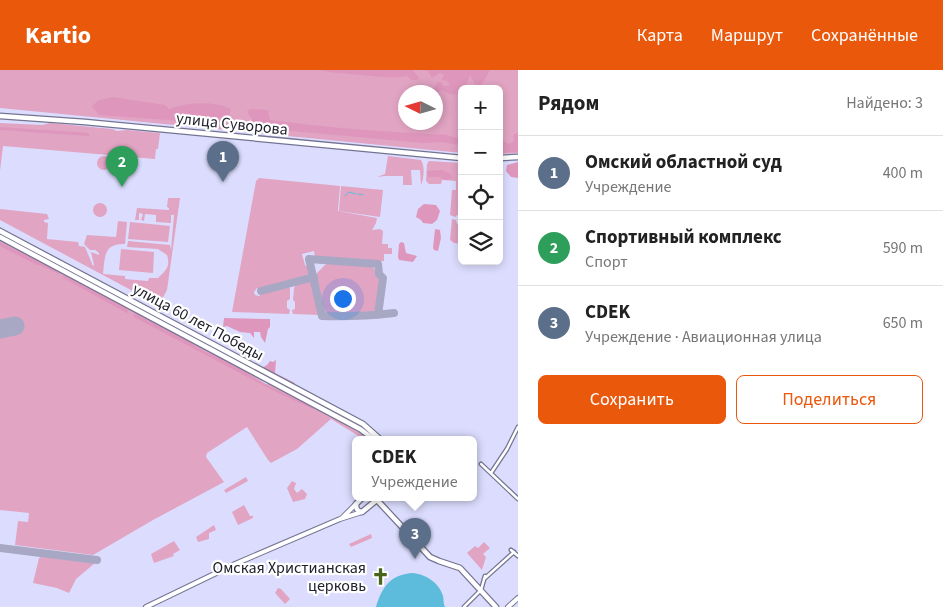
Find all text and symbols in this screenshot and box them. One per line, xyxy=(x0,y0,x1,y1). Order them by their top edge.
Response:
text: Kartio xyxy=(25,18,91,53)
text: Карта xyxy=(637,23,683,48)
text: Маршрут xyxy=(711,23,783,48)
text: Сохранённые xyxy=(811,23,918,48)
north arrow xyxy=(398,85,443,130)
map controls xyxy=(458,85,503,265)
button: + xyxy=(458,85,503,130)
text: Рядом xyxy=(538,88,599,118)
text: Найдено: 3 xyxy=(846,92,923,114)
street label: улица Суворова xyxy=(175,107,289,141)
button: − xyxy=(458,130,503,175)
pin: 1 xyxy=(207,141,239,182)
pin: 2 xyxy=(106,146,138,187)
text: Омский областной суд xyxy=(585,149,782,176)
text: 1 xyxy=(550,162,558,184)
text: 400 m xyxy=(883,162,923,184)
button: locate xyxy=(458,175,503,220)
text: Учреждение xyxy=(585,176,672,198)
button: layers xyxy=(458,220,503,265)
text: Спортивный комплекс xyxy=(585,224,782,251)
text: 2 xyxy=(550,237,558,259)
text: 590 m xyxy=(883,237,923,259)
text: Спорт xyxy=(585,251,628,273)
street label: улица 60 лет Победы xyxy=(128,278,268,366)
your location xyxy=(330,286,356,312)
text: CDEK xyxy=(585,299,630,326)
text: 3 xyxy=(550,312,558,334)
text: 650 m xyxy=(883,312,923,334)
text: Учреждение · Авиационная улица xyxy=(585,326,822,348)
button: Сохранить xyxy=(538,375,726,424)
button: Поделиться xyxy=(736,375,923,424)
popup xyxy=(352,436,477,501)
text: CDEK xyxy=(371,444,416,471)
text: Учреждение xyxy=(371,471,458,493)
pin: 3 xyxy=(399,518,431,559)
place label: Омская Христианская церковь xyxy=(213,557,366,597)
church icon: Омская Христианская церковь xyxy=(370,567,390,587)

